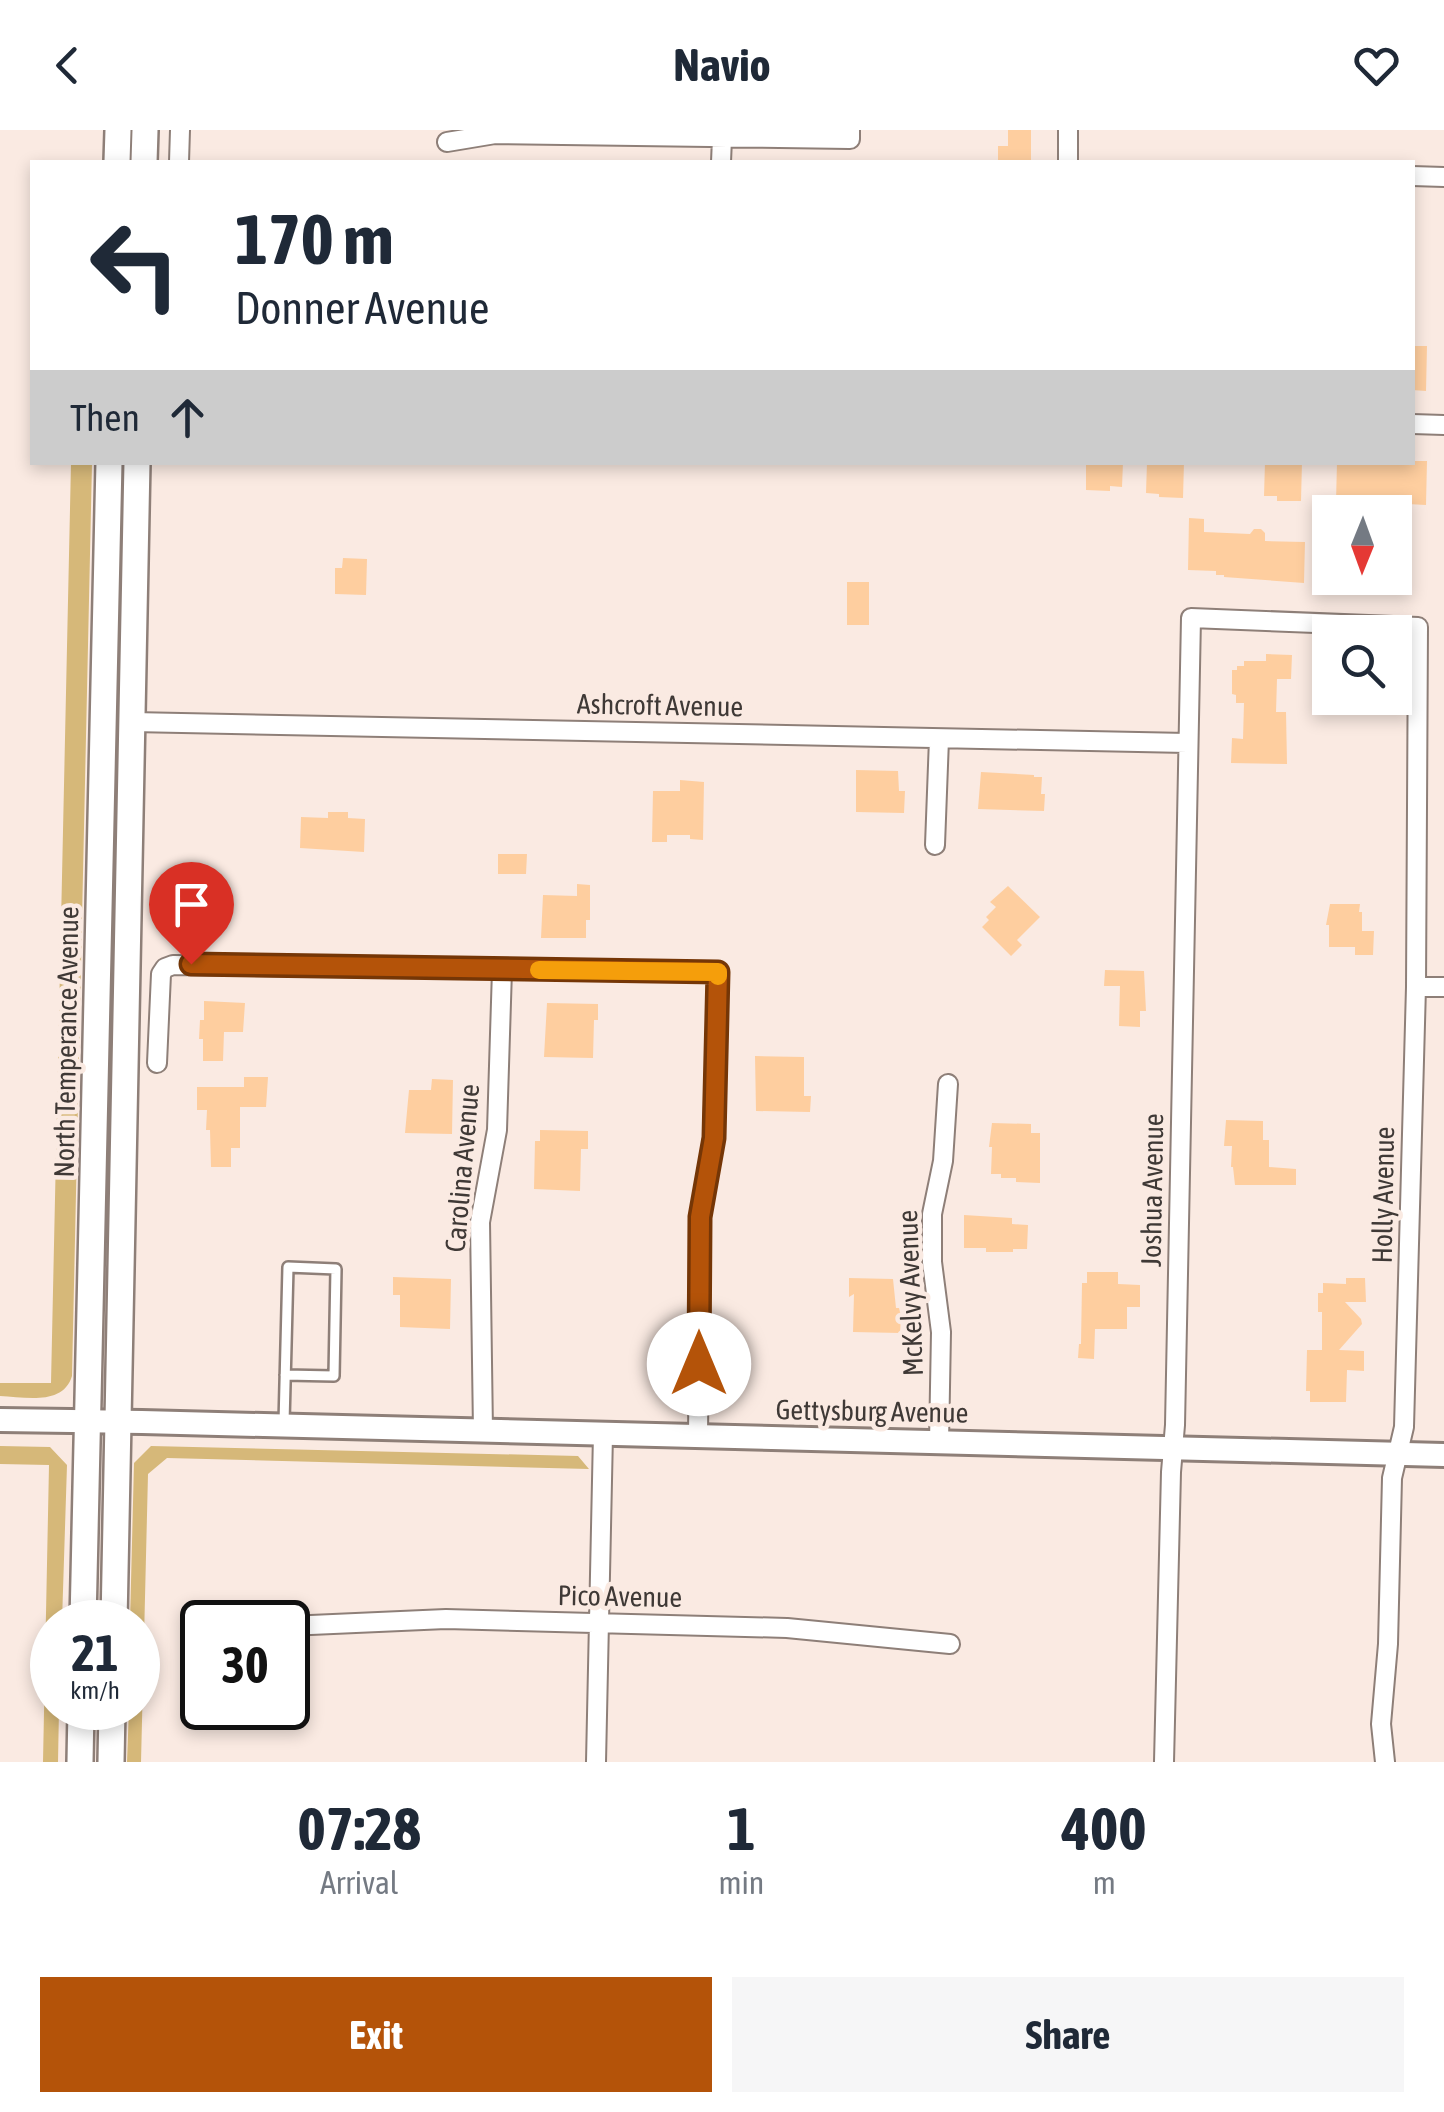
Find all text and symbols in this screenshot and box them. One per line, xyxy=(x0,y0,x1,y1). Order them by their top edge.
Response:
icon: back xyxy=(40,38,95,93)
icon: heart xyxy=(1349,38,1404,93)
text: Navio xyxy=(673,39,771,91)
text: 170 m xyxy=(235,199,394,279)
icon: left xyxy=(70,200,200,330)
text: Donner Avenue xyxy=(235,282,489,334)
icon: ahead xyxy=(160,390,215,445)
text: Then xyxy=(70,396,140,439)
north arrow xyxy=(1312,495,1412,595)
map controls xyxy=(1312,495,1412,715)
button: search xyxy=(1312,615,1412,715)
street label: Ashcroft Avenue xyxy=(577,688,743,722)
pin xyxy=(149,862,234,965)
icon: arrive xyxy=(164,877,219,932)
street label: North Temperance Avenue xyxy=(48,906,84,1178)
street label: Carolina Avenue xyxy=(439,1083,485,1253)
street label: Joshua Avenue xyxy=(1135,1113,1169,1267)
street label: Holly Avenue xyxy=(1366,1126,1400,1264)
street label: McKelvy Avenue xyxy=(891,1209,929,1377)
position arrow xyxy=(647,1312,751,1416)
street label: Gettysburg Avenue xyxy=(775,1393,969,1429)
street label: Pico Avenue xyxy=(557,1579,683,1613)
speed limit sign: 30 xyxy=(180,1600,310,1730)
text: 21 xyxy=(71,1624,118,1682)
text: km/h xyxy=(70,1676,120,1704)
text: 07:28 xyxy=(297,1794,421,1863)
text: 1 xyxy=(727,1794,756,1863)
text: 400 xyxy=(1062,1794,1146,1863)
text: Arrival xyxy=(320,1864,398,1901)
text: min xyxy=(718,1864,764,1901)
text: m xyxy=(1093,1864,1116,1901)
button: Exit xyxy=(40,1977,712,2092)
button: Share xyxy=(732,1977,1404,2092)

